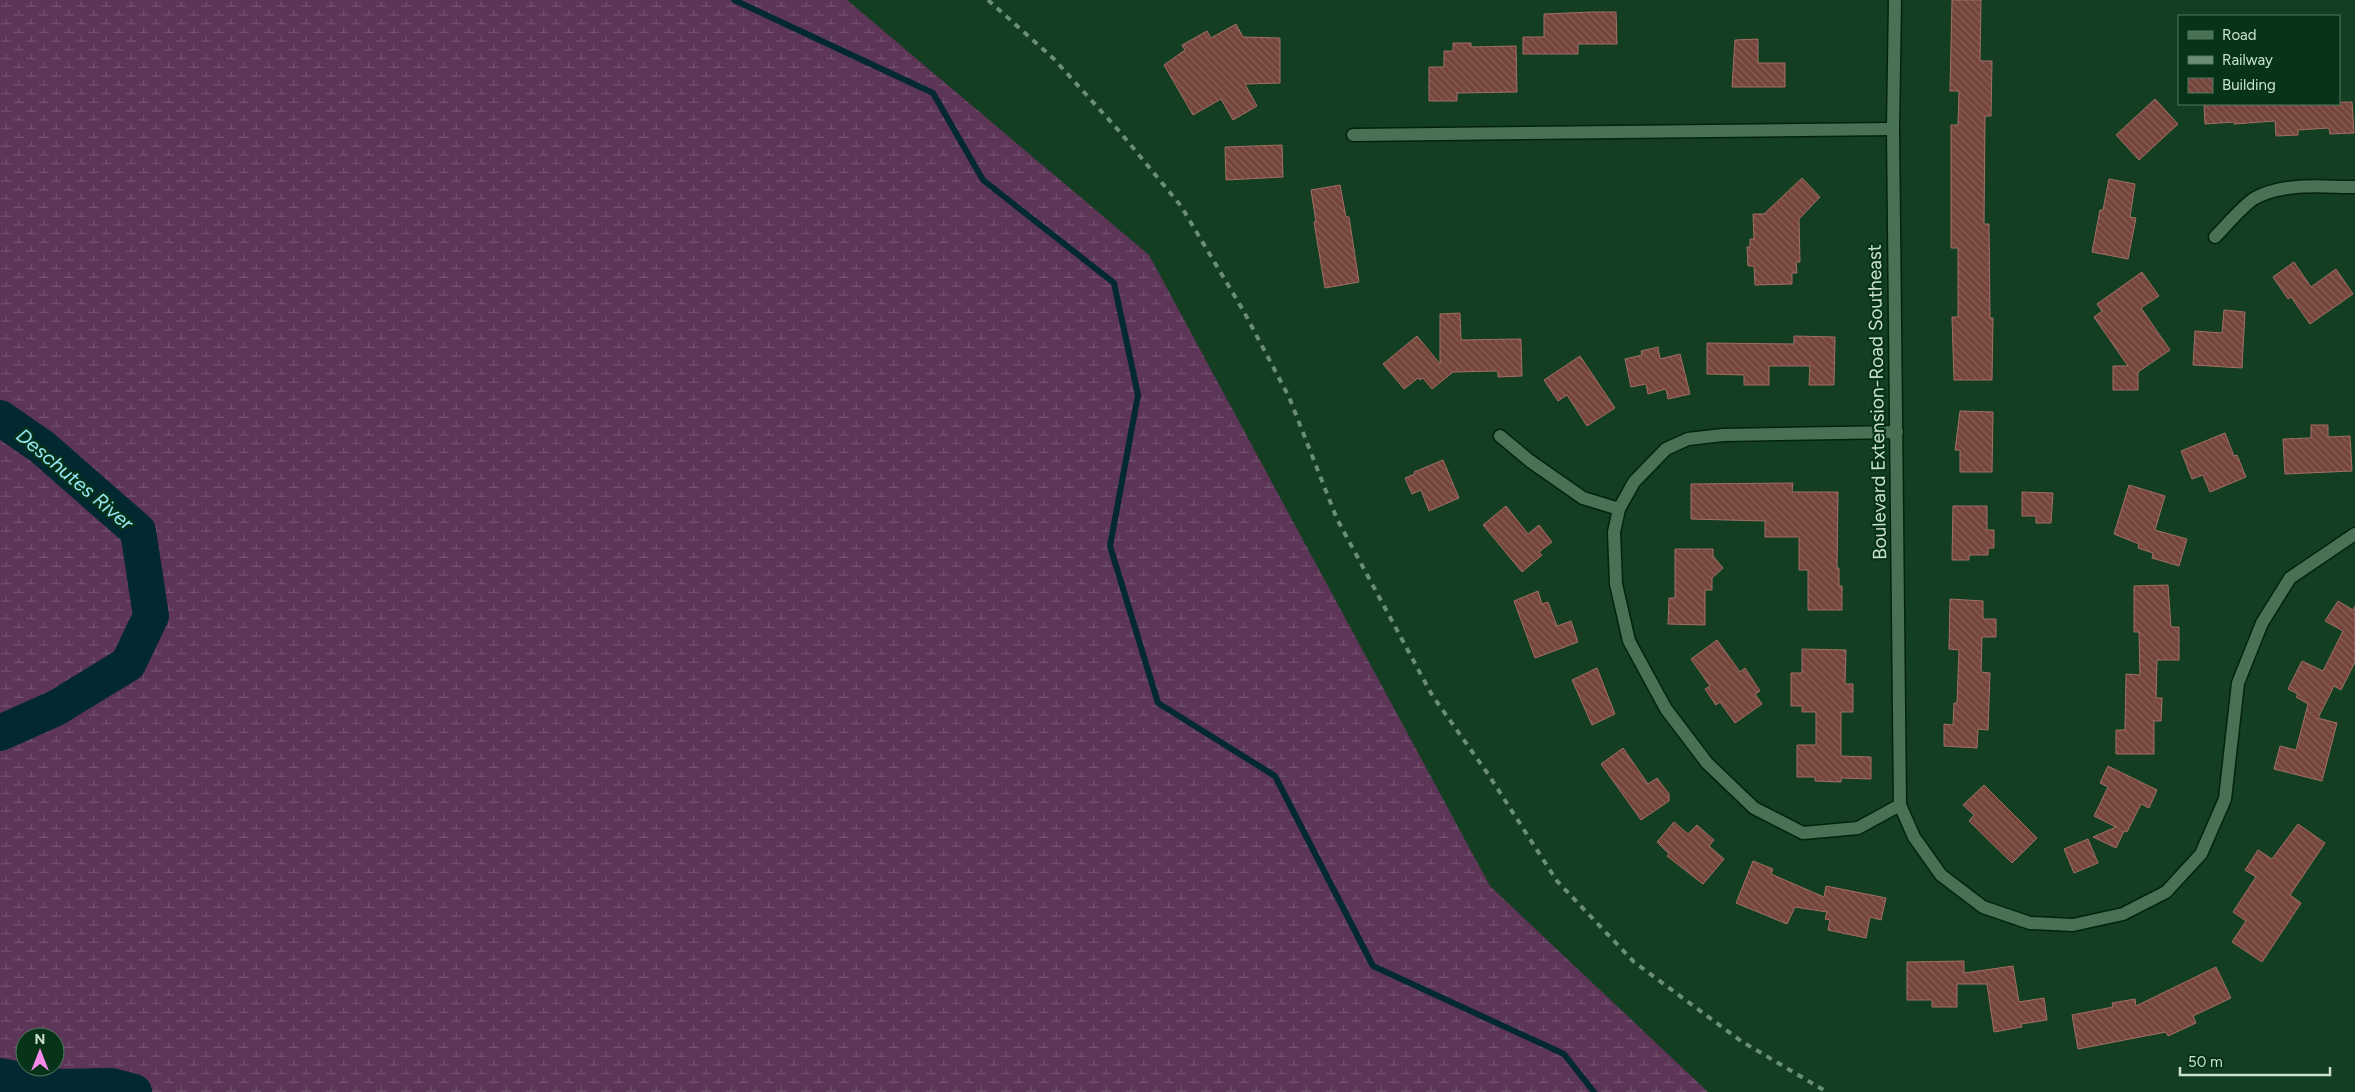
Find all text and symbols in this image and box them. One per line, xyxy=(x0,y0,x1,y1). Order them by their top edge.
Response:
legend xyxy=(2178,15,2340,105)
text: Road xyxy=(2222,26,2257,44)
text: Railway xyxy=(2222,51,2273,69)
text: Building xyxy=(2222,76,2276,94)
street label: Boulevard Extension-Road Southeast xyxy=(1863,244,1891,560)
water label: Deschutes River xyxy=(12,423,139,536)
north arrow xyxy=(15,1027,65,1077)
text: N xyxy=(35,1031,45,1048)
scale bar xyxy=(2180,1044,2330,1076)
text: 50 m xyxy=(2188,1053,2223,1071)

